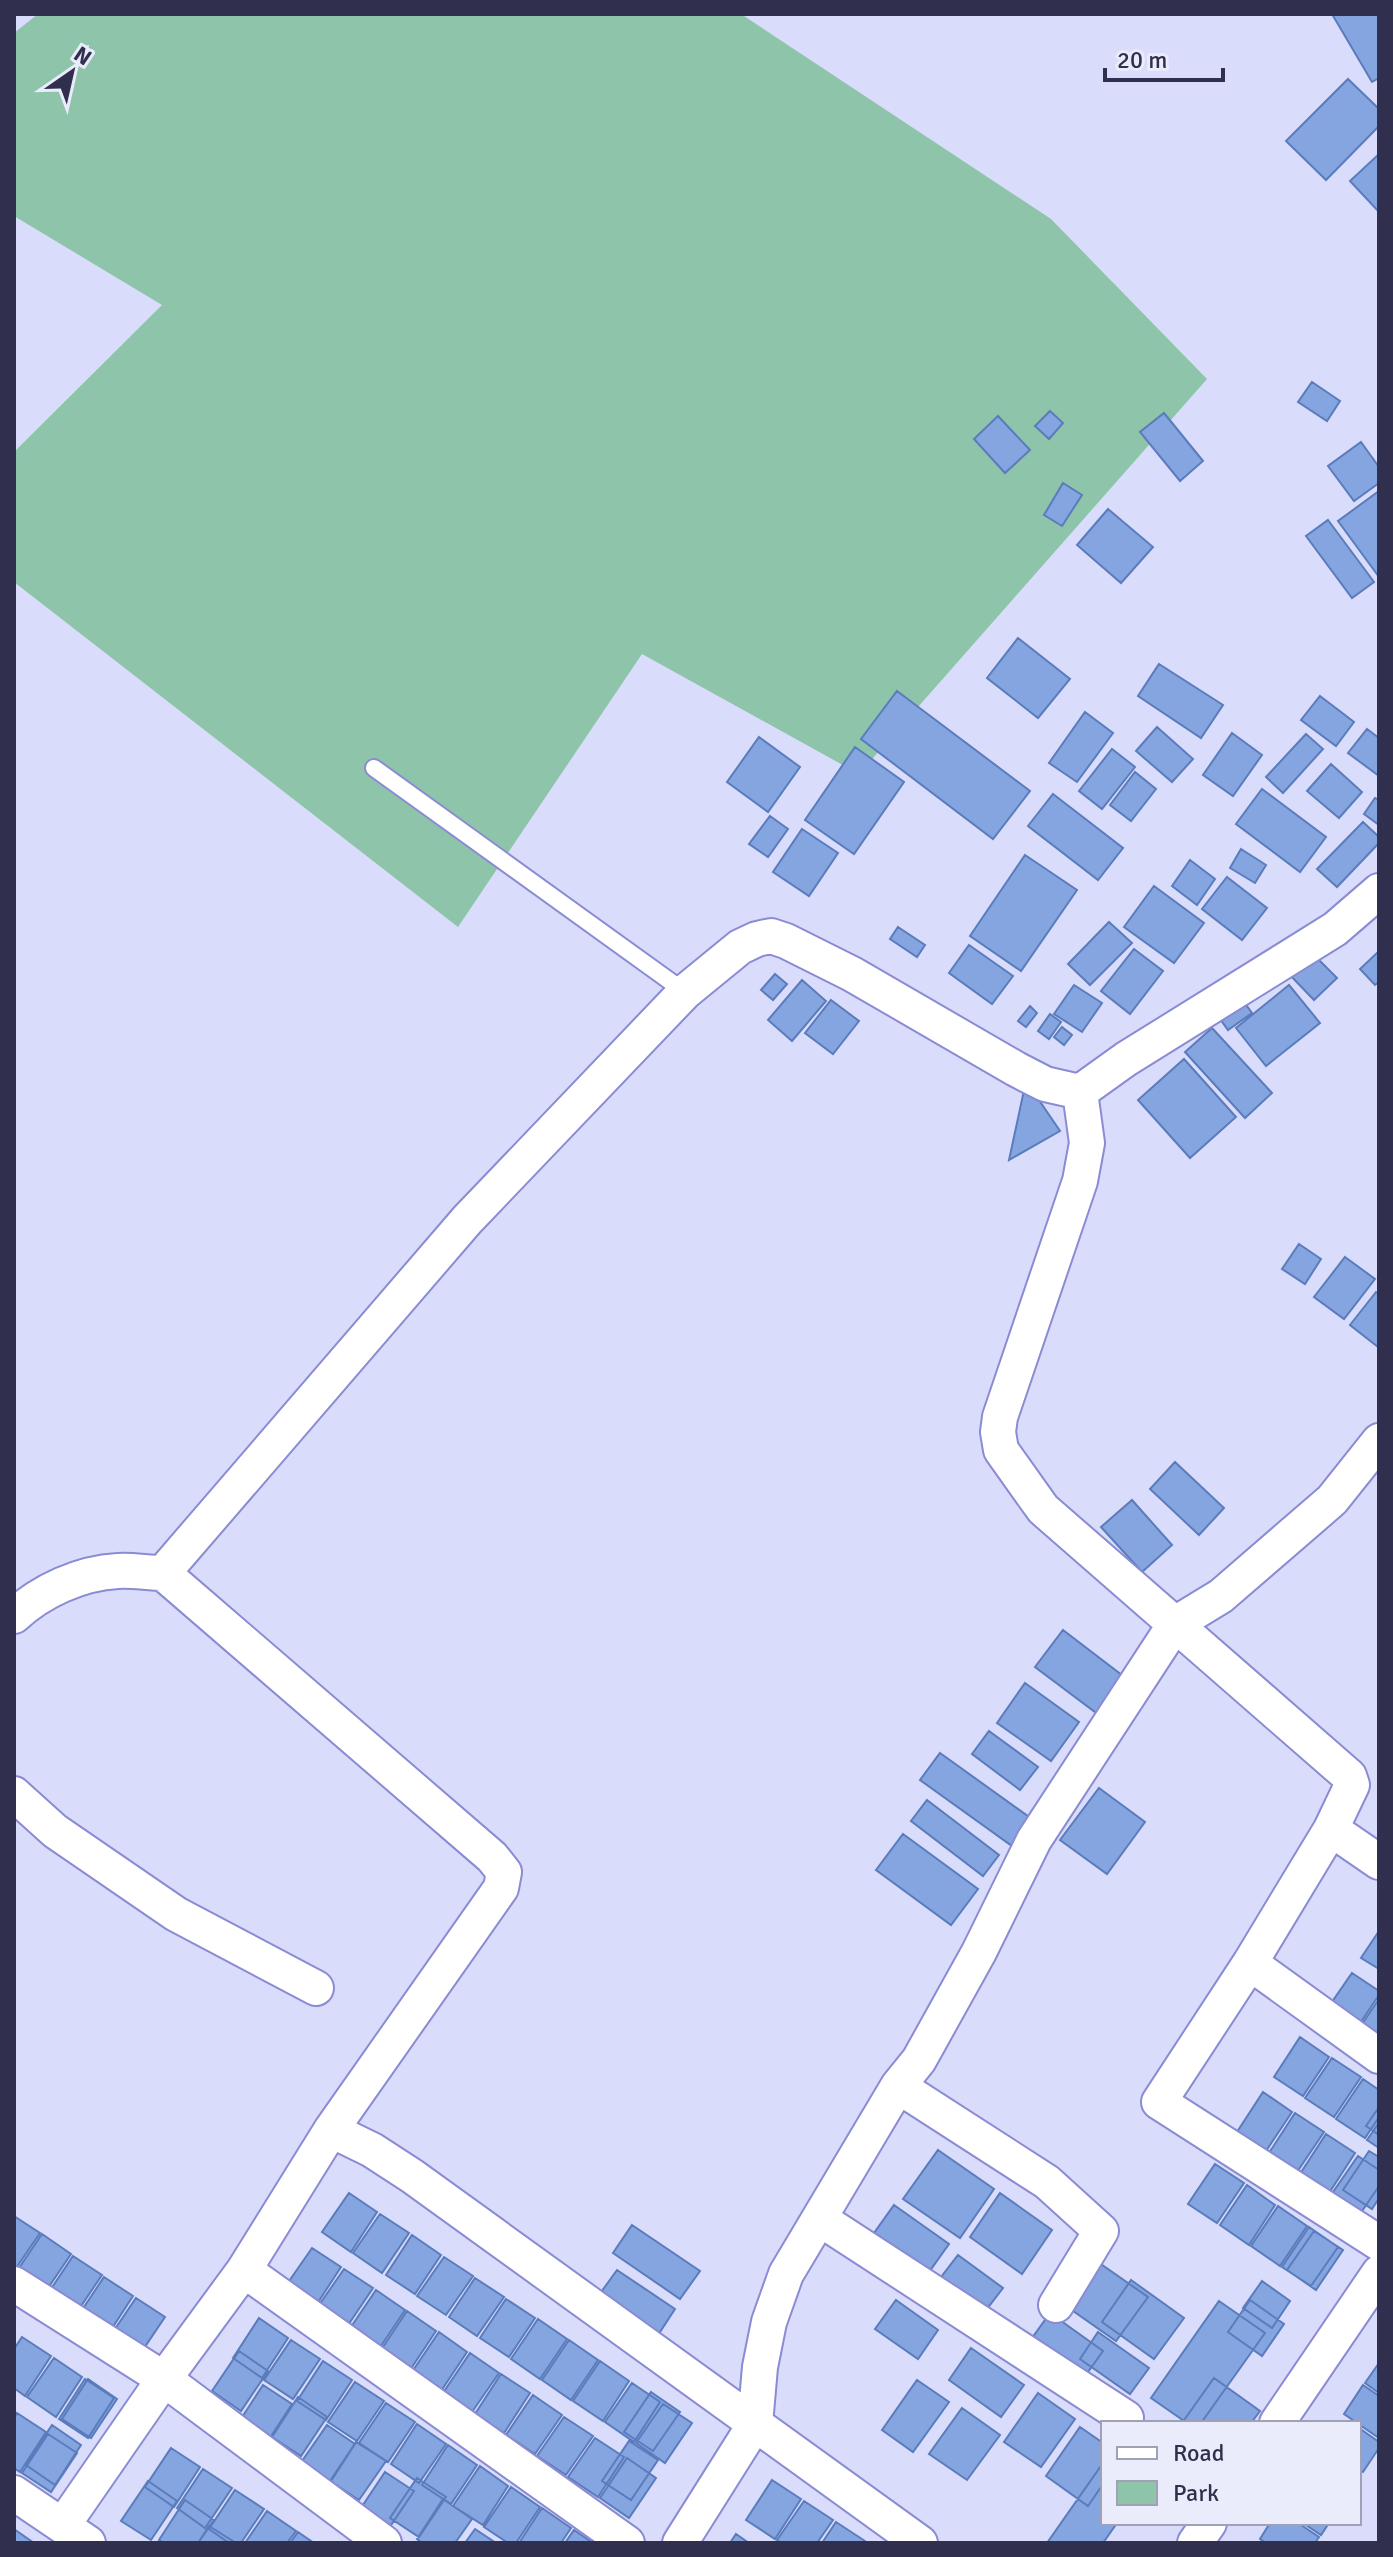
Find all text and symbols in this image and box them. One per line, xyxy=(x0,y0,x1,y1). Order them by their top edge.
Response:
north arrow xyxy=(32,32,112,112)
scale bar xyxy=(1105,32,1223,82)
text: N xyxy=(69,40,97,71)
text: 20 m xyxy=(1117,45,1167,75)
legend xyxy=(1101,2421,1361,2525)
text: Road xyxy=(1173,2438,1224,2468)
text: Park xyxy=(1173,2478,1219,2508)

